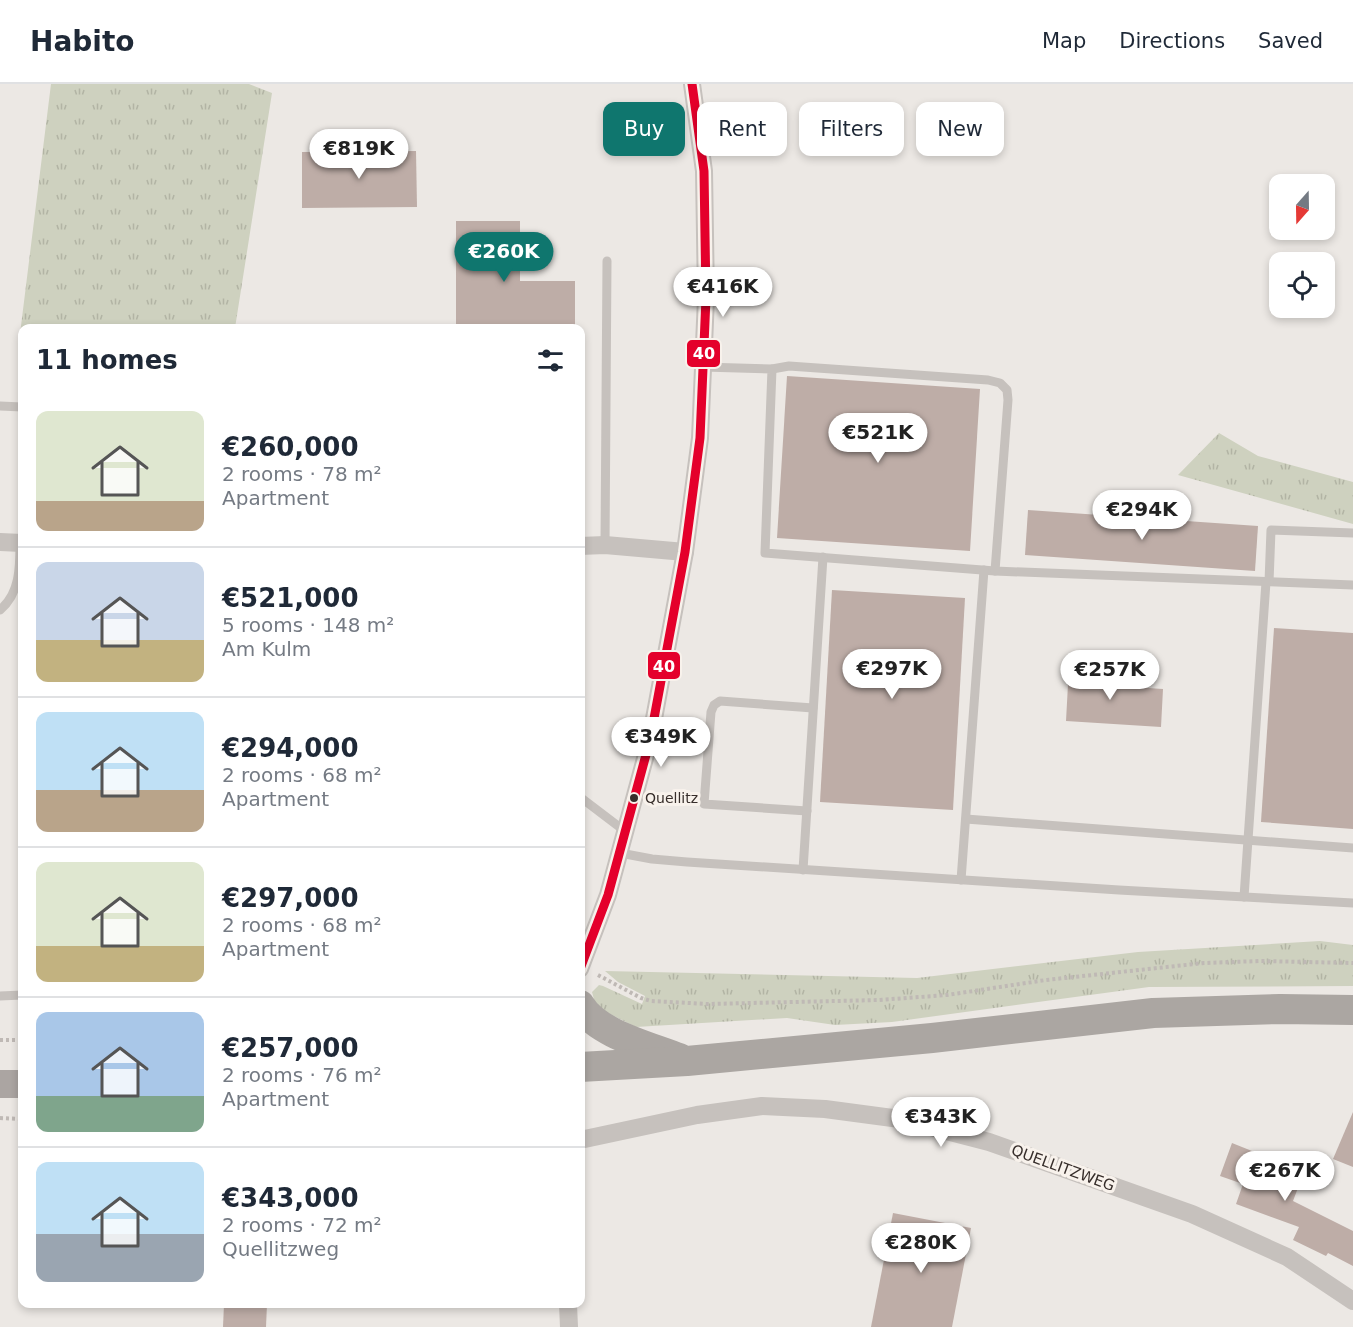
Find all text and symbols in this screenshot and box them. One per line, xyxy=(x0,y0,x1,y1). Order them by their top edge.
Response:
text: Habito xyxy=(30,25,135,58)
text: Map xyxy=(1042,29,1086,53)
text: Directions xyxy=(1119,29,1225,53)
text: Saved xyxy=(1258,29,1323,53)
chip: Buy xyxy=(603,102,685,156)
chip: Rent xyxy=(697,102,787,156)
chip: Filters xyxy=(799,102,904,156)
chip: New xyxy=(916,102,1004,156)
pin: €819K xyxy=(317,129,401,180)
text: €819K xyxy=(323,136,395,160)
north arrow xyxy=(1269,174,1335,240)
map controls xyxy=(1269,174,1335,318)
pin: €260K xyxy=(462,232,546,283)
text: €260K xyxy=(468,239,540,263)
button: locate xyxy=(1269,252,1335,318)
pin: €416K xyxy=(681,267,765,318)
text: €416K xyxy=(687,274,759,298)
line badge: 40 xyxy=(686,339,721,368)
icon: filters xyxy=(534,344,567,377)
text: 40 xyxy=(693,344,715,363)
text: 11 homes xyxy=(36,345,178,375)
pin: €521K xyxy=(836,413,920,464)
text: €521K xyxy=(842,420,914,444)
text: €260,000 xyxy=(222,432,359,462)
icon: home xyxy=(84,435,156,507)
text: 2 rooms · 78 m² xyxy=(222,462,382,486)
text: Apartment xyxy=(222,486,329,510)
pin: €294K xyxy=(1100,490,1184,541)
text: €294K xyxy=(1106,497,1178,521)
text: €521,000 xyxy=(222,583,359,613)
icon: home xyxy=(84,586,156,658)
text: 5 rooms · 148 m² xyxy=(222,613,394,637)
text: Am Kulm xyxy=(222,637,311,661)
pin: €297K xyxy=(850,649,934,700)
pin: €257K xyxy=(1068,650,1152,701)
line badge: 40 xyxy=(647,651,681,680)
text: €297K xyxy=(856,656,928,680)
text: 40 xyxy=(653,657,675,676)
text: €257K xyxy=(1074,657,1146,681)
pin: €349K xyxy=(619,717,703,768)
text: €349K xyxy=(625,724,697,748)
text: €294,000 xyxy=(222,733,359,763)
icon: home xyxy=(84,736,156,808)
text: 2 rooms · 68 m² xyxy=(222,763,382,787)
text: Apartment xyxy=(222,787,329,811)
place label: Quellitz xyxy=(645,790,698,806)
marker: Quellitz xyxy=(628,792,640,804)
text: €297,000 xyxy=(222,883,359,913)
icon: home xyxy=(84,886,156,958)
text: 2 rooms · 68 m² xyxy=(222,913,382,937)
text: Apartment xyxy=(222,937,329,961)
text: €257,000 xyxy=(222,1033,359,1063)
icon: home xyxy=(84,1036,156,1108)
text: 2 rooms · 76 m² xyxy=(222,1063,382,1087)
text: Apartment xyxy=(222,1087,329,1111)
pin: €343K xyxy=(899,1097,983,1148)
text: €343K xyxy=(905,1104,977,1128)
street label: QUELLITZWEG xyxy=(1009,1141,1117,1195)
pin: €267K xyxy=(1243,1151,1327,1202)
text: €267K xyxy=(1249,1158,1321,1182)
text: €343,000 xyxy=(222,1183,359,1213)
icon: home xyxy=(84,1186,156,1258)
text: 2 rooms · 72 m² xyxy=(222,1213,382,1237)
pin: €280K xyxy=(879,1223,963,1274)
text: €280K xyxy=(885,1230,957,1254)
text: Quellitzweg xyxy=(222,1237,339,1261)

